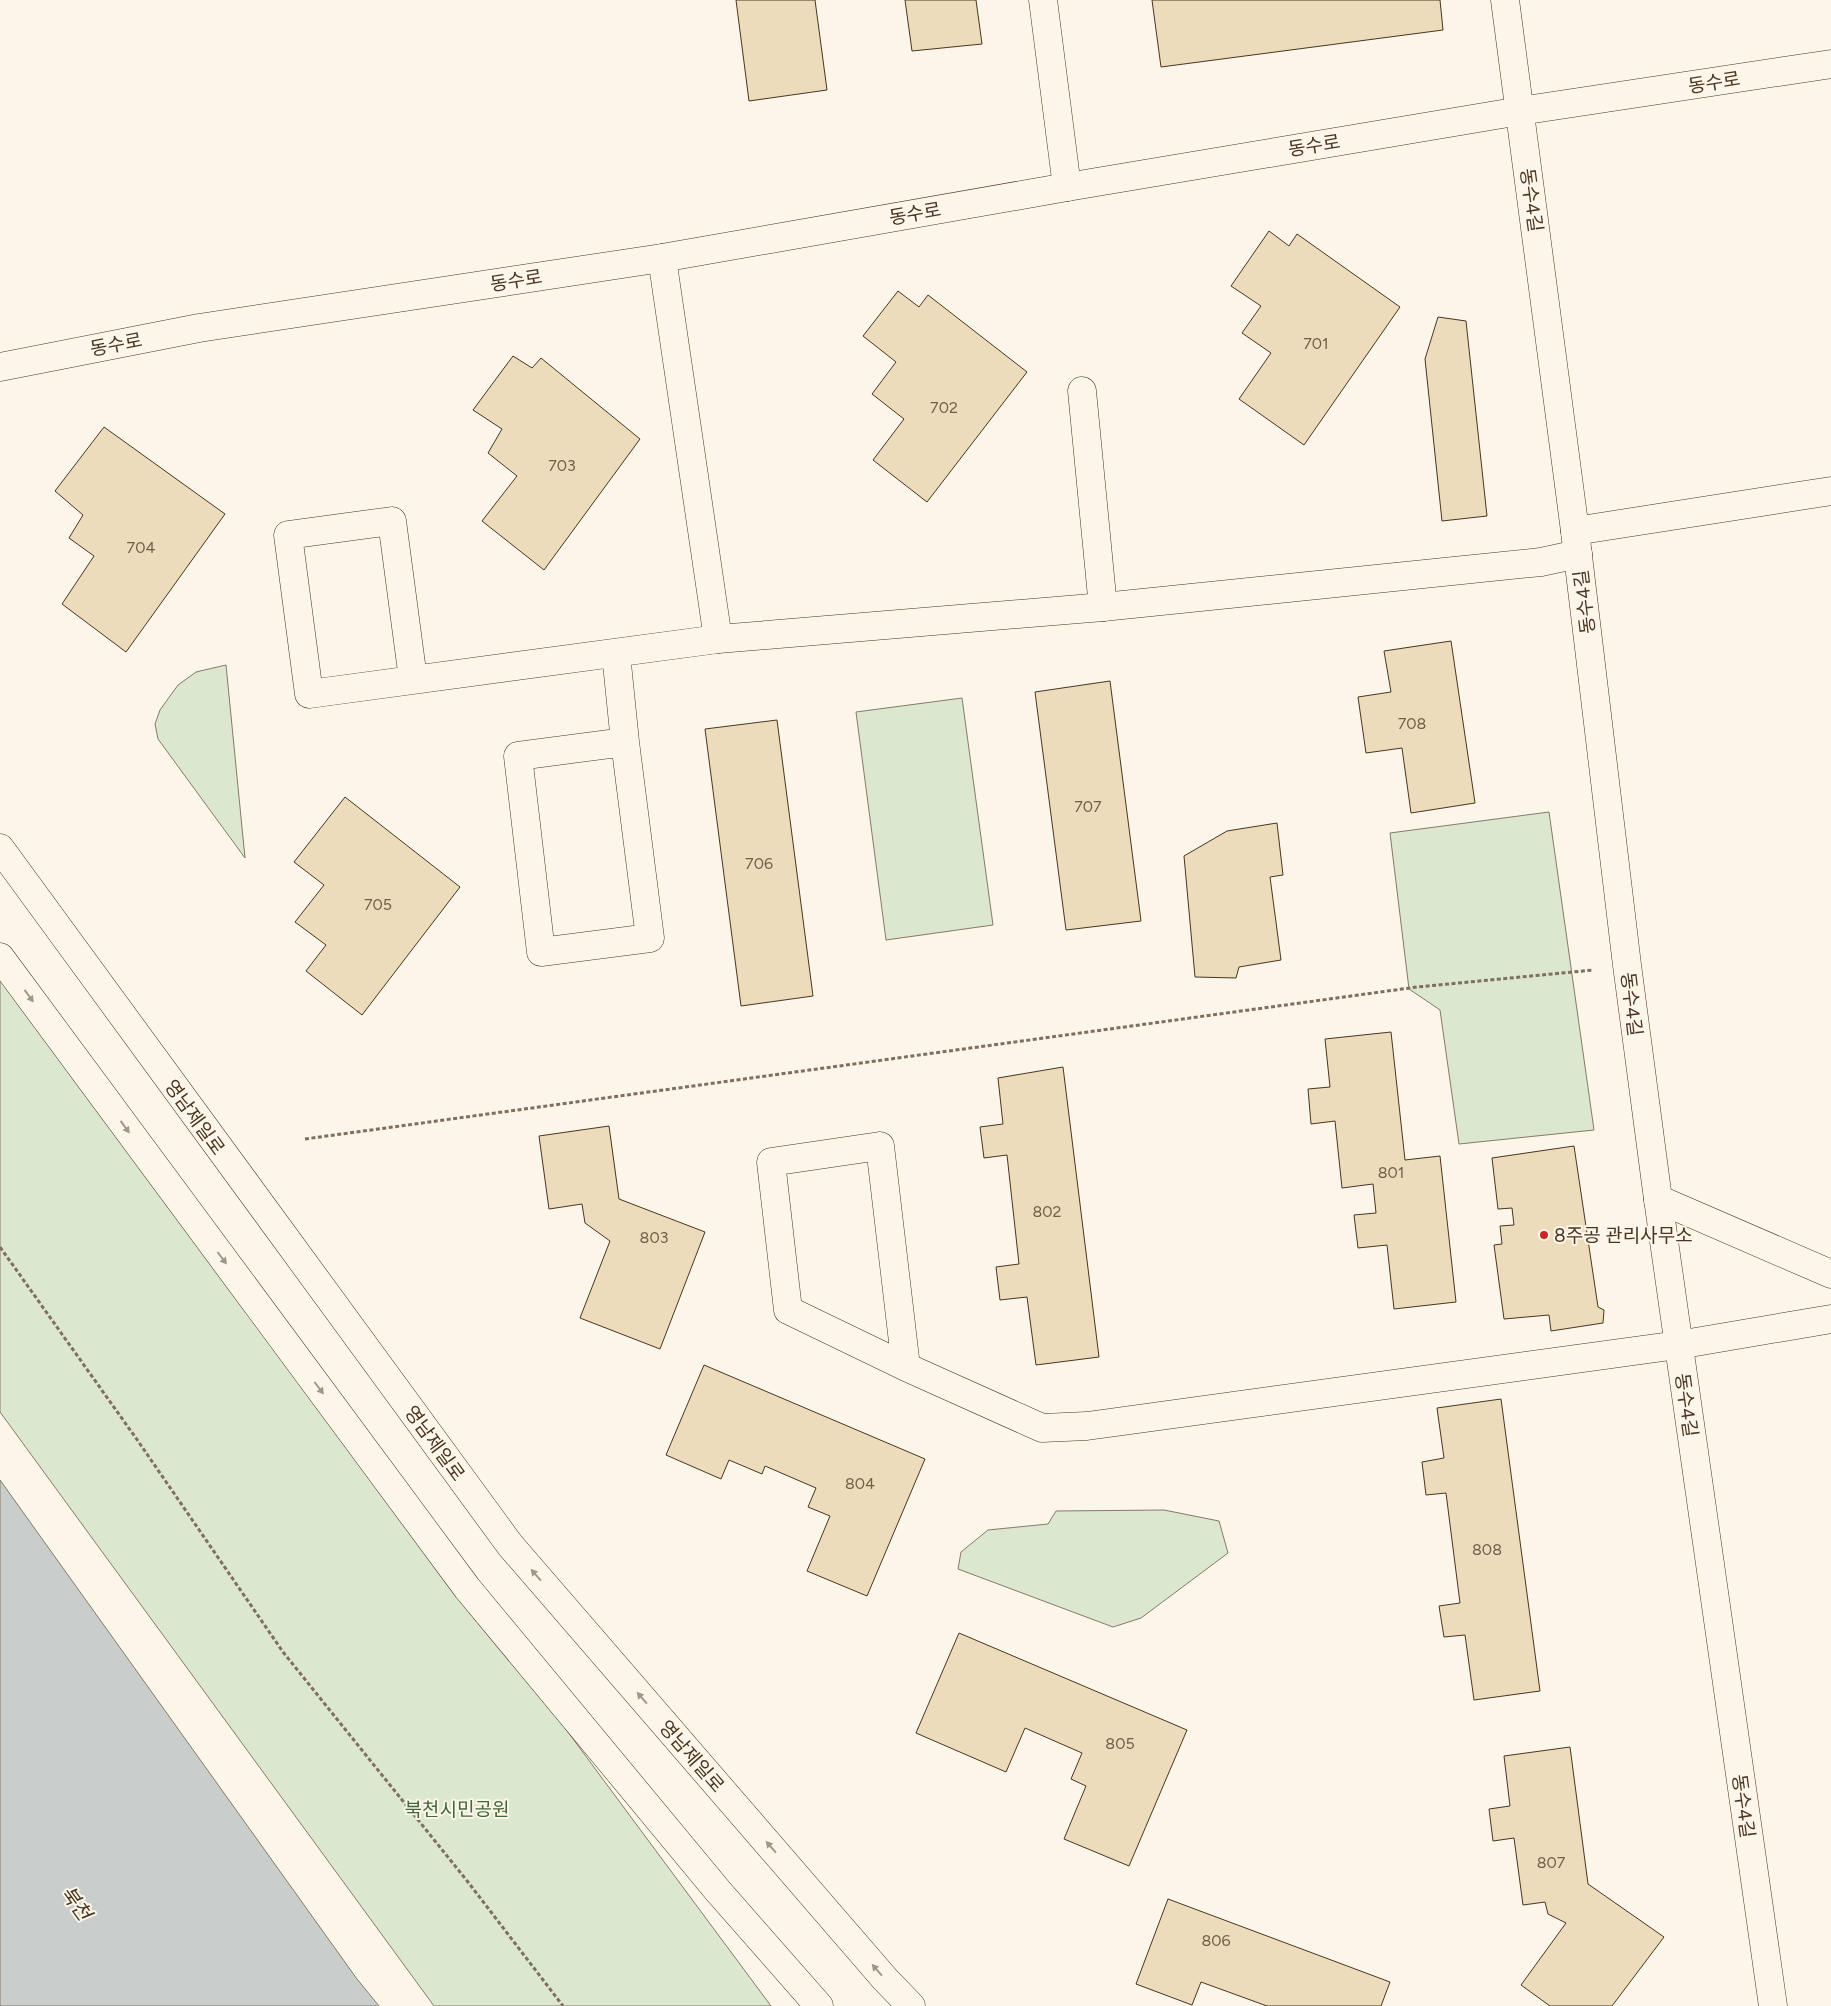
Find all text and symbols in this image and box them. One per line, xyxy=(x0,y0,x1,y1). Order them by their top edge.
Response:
street label: 동수로 xyxy=(1686,67,1742,98)
street label: 동수로 xyxy=(1286,130,1342,161)
street label: 동수4길 xyxy=(1516,167,1547,233)
street label: 동수로 xyxy=(887,198,943,229)
street label: 동수로 xyxy=(488,265,544,296)
street label: 동수로 xyxy=(88,328,144,361)
house number: 701 xyxy=(1303,334,1329,353)
house number: 702 xyxy=(930,398,958,417)
house number: 703 xyxy=(548,456,576,475)
house number: 704 xyxy=(127,538,155,557)
street label: 동수4길 xyxy=(1569,569,1600,635)
house number: 708 xyxy=(1398,714,1426,733)
house number: 707 xyxy=(1074,797,1102,816)
house number: 706 xyxy=(745,854,773,873)
house number: 705 xyxy=(364,895,392,914)
street label: 동수4길 xyxy=(1616,971,1647,1037)
one-way arrow xyxy=(24,989,34,1003)
street label: 영남제일로 xyxy=(160,1075,230,1159)
one-way arrow xyxy=(120,1120,130,1134)
house number: 801 xyxy=(1378,1163,1404,1182)
house number: 802 xyxy=(1032,1202,1062,1221)
place label: 8주공 관리사무소 xyxy=(1554,1224,1693,1247)
house number: 803 xyxy=(640,1228,668,1247)
marker: 8주공 관리사무소 xyxy=(1538,1229,1550,1241)
one-way arrow xyxy=(217,1251,227,1265)
street label: 동수4길 xyxy=(1671,1372,1702,1438)
one-way arrow xyxy=(314,1381,324,1395)
street label: 영남제일로 xyxy=(400,1401,470,1485)
house number: 804 xyxy=(845,1474,875,1493)
house number: 808 xyxy=(1472,1540,1502,1559)
one-way arrow xyxy=(531,1569,542,1581)
one-way arrow xyxy=(637,1692,648,1704)
street label: 영남제일로 xyxy=(654,1716,729,1797)
house number: 805 xyxy=(1105,1734,1135,1753)
street label: 동수4길 xyxy=(1728,1773,1759,1839)
park label: 북천시민공원 xyxy=(405,1798,509,1821)
one-way arrow xyxy=(765,1842,777,1854)
house number: 807 xyxy=(1537,1853,1566,1872)
water label: 북천 xyxy=(55,1881,98,1927)
house number: 806 xyxy=(1201,1931,1231,1950)
one-way arrow xyxy=(872,1964,883,1977)

